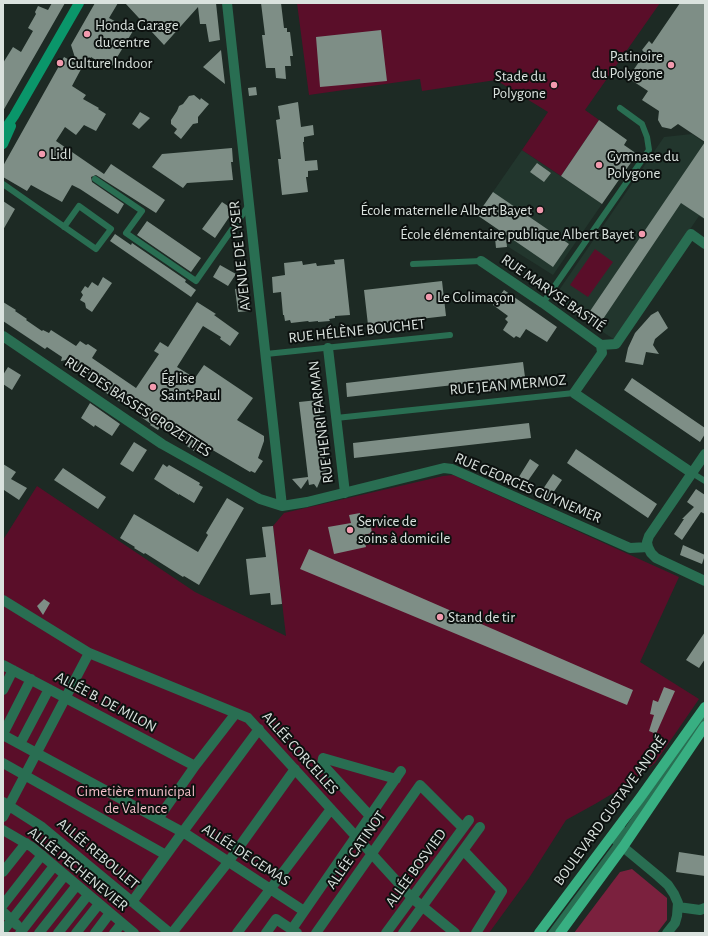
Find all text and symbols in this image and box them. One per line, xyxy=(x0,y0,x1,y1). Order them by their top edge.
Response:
place label: Honda Garage du centre xyxy=(95,16,179,51)
marker: Honda Garage du centre xyxy=(82,29,92,39)
place label: Patinoire du Polygone xyxy=(592,47,663,82)
place label: Culture Indoor xyxy=(68,54,152,72)
marker: Culture Indoor xyxy=(55,58,65,68)
marker: Patinoire du Polygone xyxy=(666,60,676,70)
place label: Stade du Polygone xyxy=(493,67,546,102)
marker: Stade du Polygone xyxy=(549,80,559,90)
place label: Lidl xyxy=(50,145,71,163)
place label: Gymnase du Polygone xyxy=(607,147,679,182)
marker: Lidl xyxy=(37,149,47,159)
marker: Gymnase du Polygone xyxy=(594,160,604,170)
street label: AVENUE DE L'YSER xyxy=(225,200,255,312)
place label: École maternelle Albert Bayet xyxy=(360,201,532,219)
marker: École maternelle Albert Bayet xyxy=(535,205,545,215)
place label: École élémentaire publique Albert Bayet xyxy=(400,225,634,243)
marker: École élémentaire publique Albert Bayet xyxy=(637,229,647,239)
street label: RUE MARYSE BASTIÉ xyxy=(498,251,608,335)
place label: Le Colimaçon xyxy=(437,288,514,306)
marker: Le Colimaçon xyxy=(424,292,434,302)
street label: RUE HÉLÈNE BOUCHET xyxy=(288,315,426,347)
street label: RUE DES BASSES CROZETTES xyxy=(61,353,215,461)
street label: RUE HENRI FARMAN xyxy=(305,360,337,484)
place label: Église Saint-Paul xyxy=(161,369,221,404)
street label: RUE JEAN MERMOZ xyxy=(449,371,567,399)
marker: Église Saint-Paul xyxy=(148,382,158,392)
street label: RUE GEORGES GUYNEMER xyxy=(452,449,604,527)
place label: Service de soins à domicile xyxy=(358,512,450,547)
marker: Service de soins à domicile xyxy=(345,525,355,535)
place label: Stand de tir xyxy=(448,608,515,626)
marker: Stand de tir xyxy=(435,612,445,622)
street label: ALLÉE B. DE MILON xyxy=(52,668,160,736)
street label: ALLÉE CORCELLES xyxy=(258,708,342,798)
street label: BOULEVARD GUSTAVE ANDRÉ xyxy=(550,733,670,889)
park label: Cimetière municipal de Valence xyxy=(77,782,195,817)
street label: ALLÉE CATINOT xyxy=(322,807,390,893)
street label: ALLÉE REBOULET xyxy=(53,815,143,893)
street label: ALLÉE DE GEMAS xyxy=(199,820,293,890)
street label: ALLÉE PECHENEVIER xyxy=(24,823,132,915)
street label: ALLÉE BOSVIED xyxy=(382,825,450,911)

